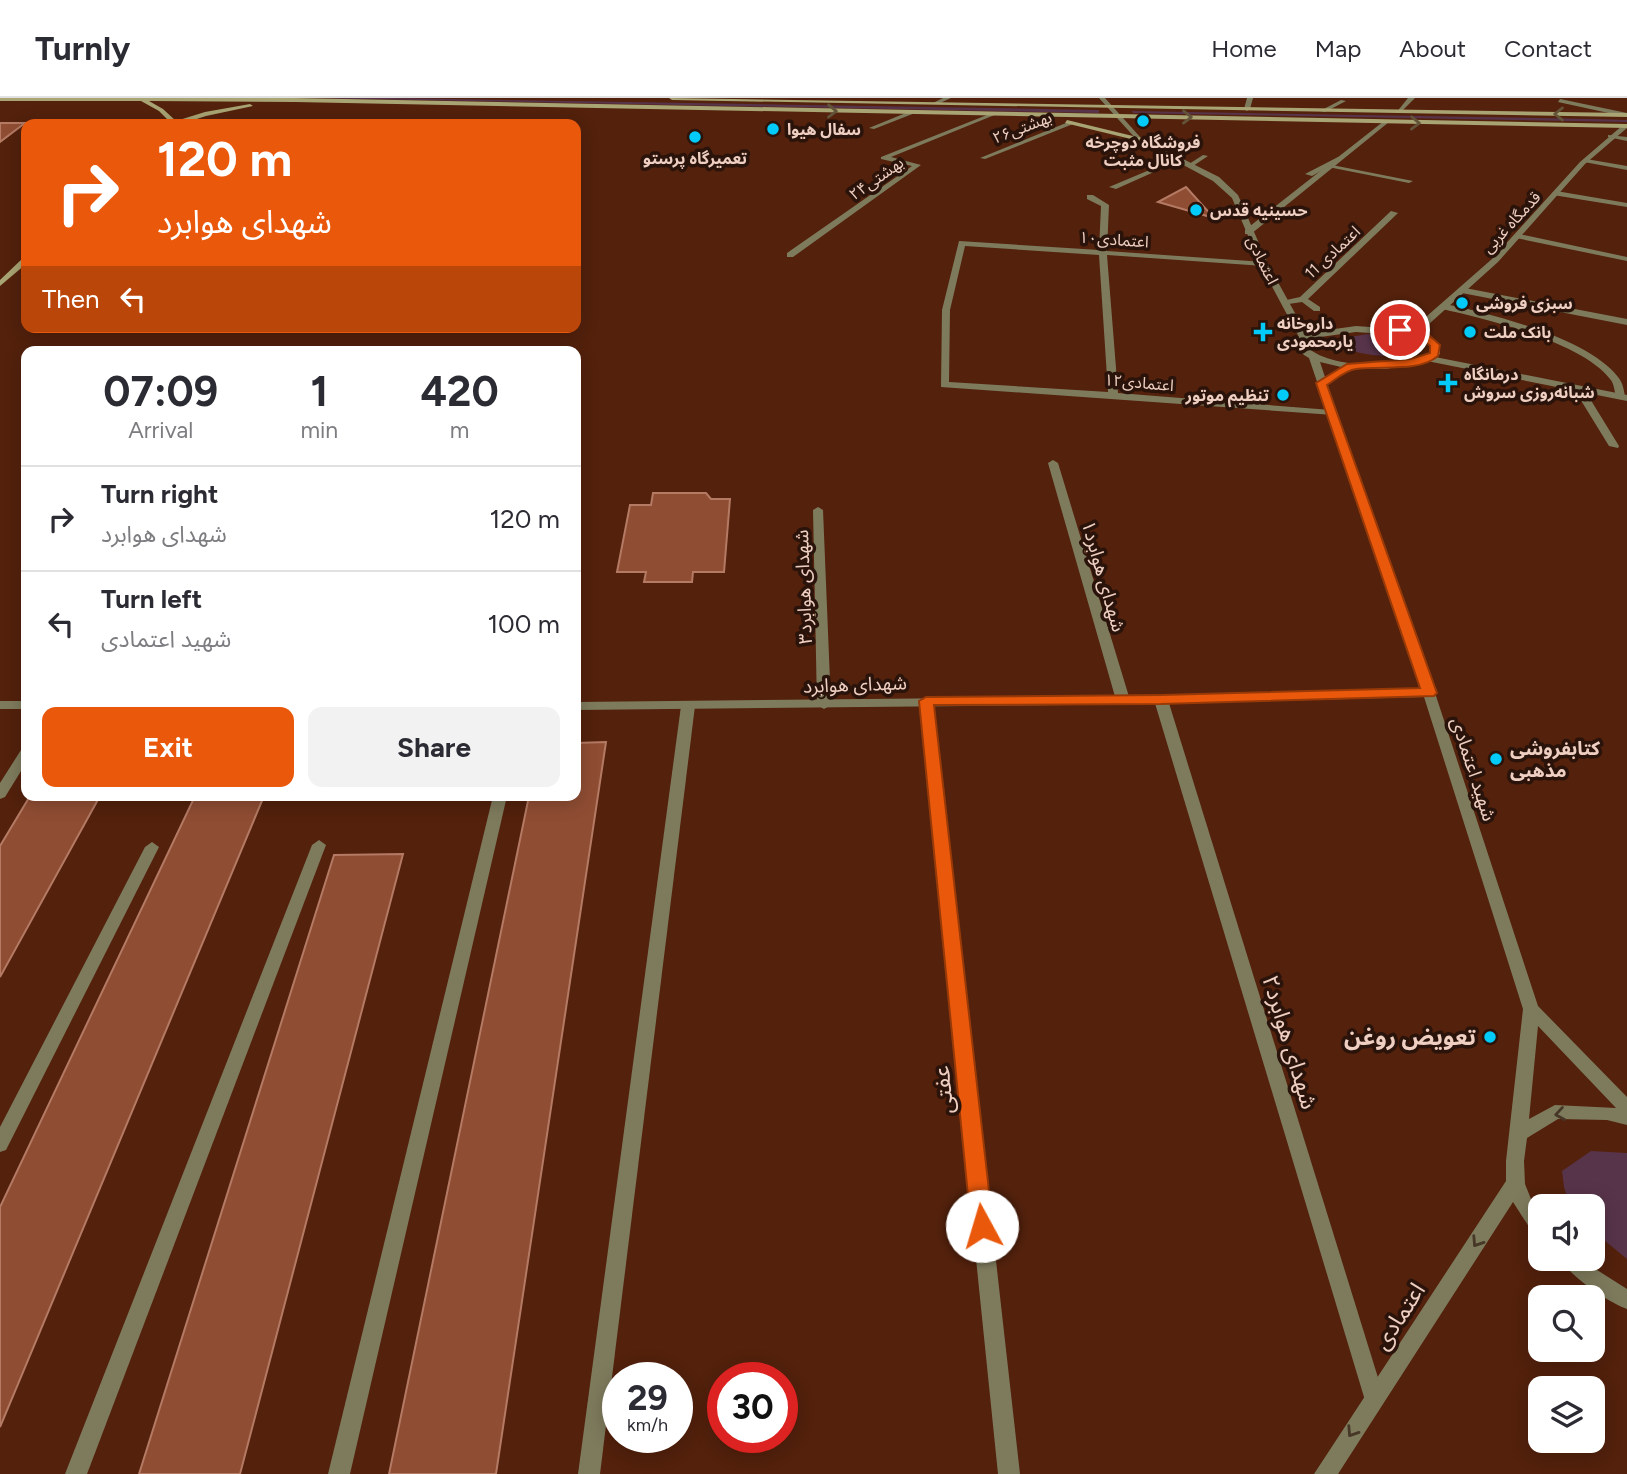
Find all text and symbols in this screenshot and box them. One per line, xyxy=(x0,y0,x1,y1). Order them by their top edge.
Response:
text: Turnly xyxy=(35,29,130,68)
text: Home xyxy=(1211,34,1277,63)
text: Map xyxy=(1315,34,1361,63)
text: About xyxy=(1399,34,1466,63)
text: Contact xyxy=(1504,34,1592,63)
one-way arrow xyxy=(827,103,838,119)
one-way arrow xyxy=(1553,106,1564,122)
street label: ۲۶بهشتی xyxy=(990,107,1055,147)
one-way arrow xyxy=(1182,110,1193,125)
marker: فروشگاه دوچرخه کانال مثبت xyxy=(1135,113,1151,129)
one-way arrow xyxy=(1409,115,1420,130)
place label: سفال هیوا xyxy=(787,120,861,139)
marker: سفال هیوا xyxy=(765,121,781,137)
text: 120 m xyxy=(157,129,292,188)
marker: تعمیرگاه پرستو xyxy=(687,129,703,145)
place label: فروشگاه دوچرخه کانال مثبت xyxy=(1086,133,1200,170)
icon: right xyxy=(42,147,133,238)
place label: تعمیرگاه پرستو xyxy=(643,149,747,169)
street label: ۲۴بهشتی xyxy=(845,153,907,204)
street label: قدمگاه غربی xyxy=(1478,188,1545,257)
place label: حسینیه قدس xyxy=(1210,201,1307,220)
marker: حسینیه قدس xyxy=(1188,202,1204,218)
text: شهدای هوابرد xyxy=(157,203,332,241)
street label: 11 اعتمادی xyxy=(1301,222,1364,283)
street label: اعتمادی۱۰ xyxy=(1078,228,1149,251)
street label: اعتمادی xyxy=(1243,233,1282,288)
icon: left xyxy=(114,280,152,318)
text: Then xyxy=(42,283,100,315)
place label: سبزی فروشی xyxy=(1476,294,1573,313)
marker: سبزی فروشی xyxy=(1454,295,1470,311)
pin xyxy=(1370,300,1430,360)
icon: arrive xyxy=(1381,311,1419,349)
place label: داروخانه یارمحمودی xyxy=(1277,314,1353,351)
place label: بانک ملت xyxy=(1484,323,1551,342)
marker: داروخانه یارمحمودی xyxy=(1255,324,1271,340)
marker: بانک ملت xyxy=(1462,324,1478,340)
place label: درمانگاه شبانه‌روزی سروش xyxy=(1464,365,1595,402)
text: 07:09 xyxy=(103,366,218,417)
text: 1 xyxy=(310,366,328,417)
text: 420 xyxy=(421,366,499,417)
street label: اعتمادی۱۲ xyxy=(1103,370,1175,395)
marker: درمانگاه شبانه‌روزی سروش xyxy=(1438,373,1458,393)
place label: تنظیم موتور xyxy=(1185,386,1269,408)
marker: تنظیم موتور xyxy=(1275,387,1291,403)
text: Arrival xyxy=(128,416,193,444)
text: min xyxy=(300,416,338,444)
text: m xyxy=(450,416,469,444)
text: Turn right xyxy=(101,478,218,510)
icon: right xyxy=(42,500,80,538)
text: 120 m xyxy=(490,503,560,535)
street label: شهدای هوابرد۱ xyxy=(1077,518,1130,634)
text: شهدای هوابرد xyxy=(101,520,227,548)
street label: ۳شهدای هوابرد xyxy=(790,529,817,645)
text: Turn left xyxy=(101,583,202,615)
icon: left xyxy=(42,605,80,643)
text: 100 m xyxy=(487,608,560,640)
text: شهید اعتمادی xyxy=(101,625,231,653)
street label: شهدای هوابرد xyxy=(803,671,907,698)
button: Exit xyxy=(42,707,294,787)
button: Share xyxy=(308,707,560,787)
street label: شهید اعتمادی xyxy=(1446,714,1501,824)
place label: کتابفروشی مذهبی xyxy=(1510,737,1600,782)
marker: کتابفروشی مذهبی xyxy=(1488,751,1504,767)
street label: شهدای هوابرد۲ xyxy=(1256,972,1324,1112)
place label: تعویض روغن xyxy=(1344,1023,1476,1051)
marker: تعویض روغن xyxy=(1482,1029,1498,1045)
street label: عفتی xyxy=(927,1064,959,1116)
one-way arrow xyxy=(1554,1106,1566,1121)
position arrow xyxy=(945,1189,1019,1263)
map controls xyxy=(1528,1194,1605,1453)
button: sound xyxy=(1528,1194,1605,1271)
one-way arrow xyxy=(1472,1234,1485,1247)
street label: اعتمادی xyxy=(1367,1277,1431,1355)
button: search xyxy=(1528,1285,1605,1362)
speed limit sign: 30 xyxy=(707,1362,798,1453)
button: layers xyxy=(1528,1376,1605,1453)
text: 29 xyxy=(627,1377,668,1419)
text: km/h xyxy=(627,1414,668,1436)
one-way arrow xyxy=(1347,1425,1360,1438)

